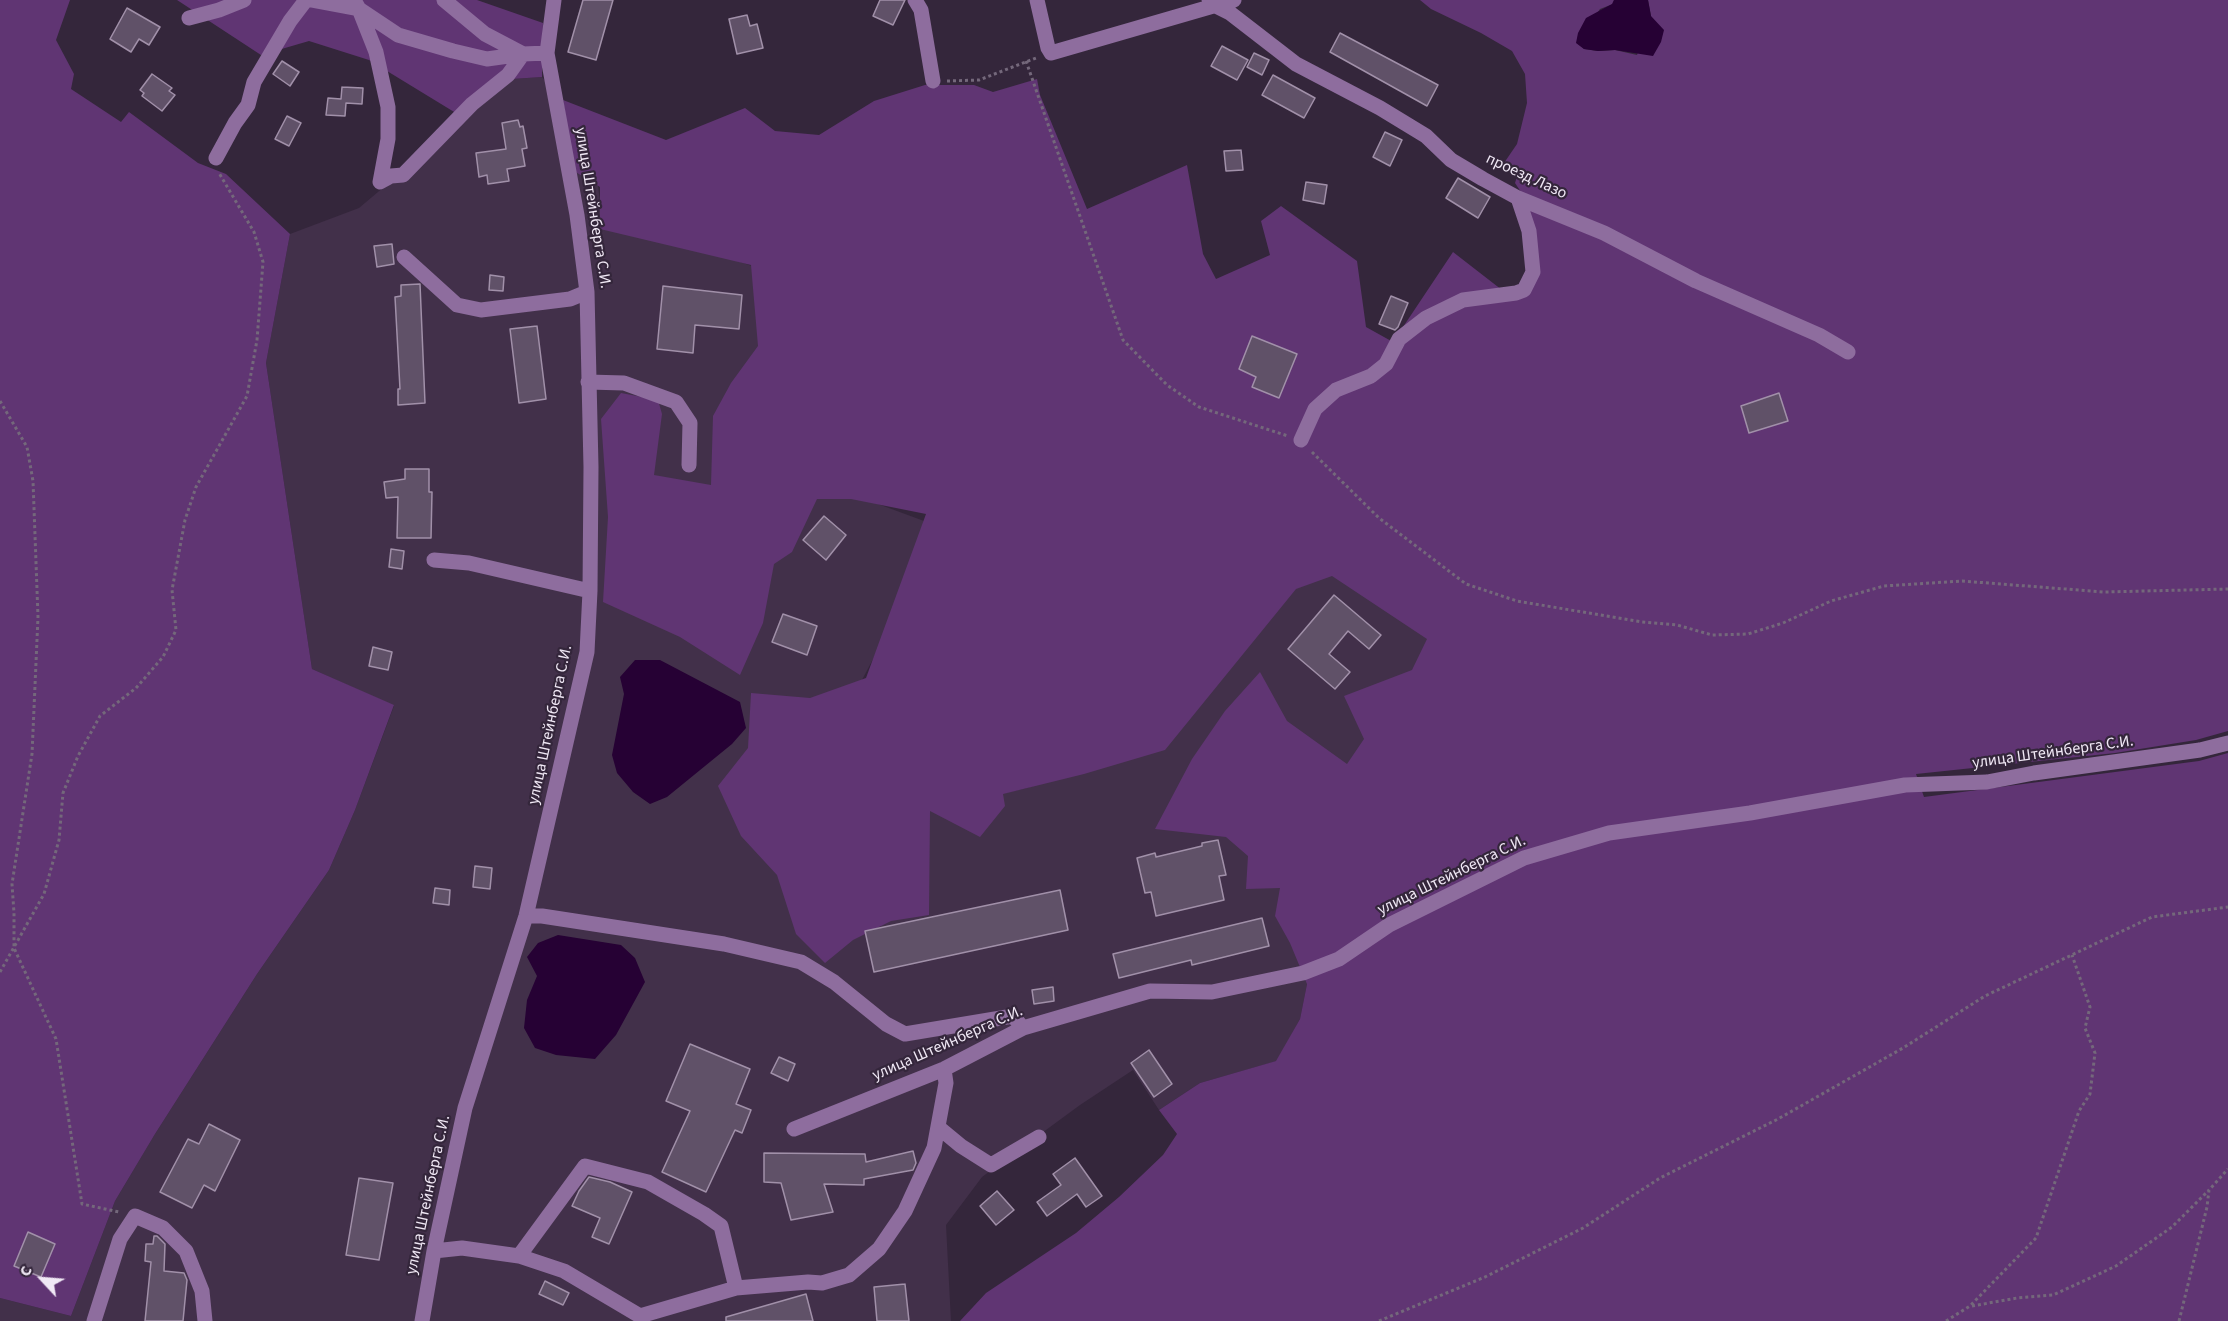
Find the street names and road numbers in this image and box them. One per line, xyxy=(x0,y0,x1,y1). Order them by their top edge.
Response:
street label: улица Штейнберга С.И. xyxy=(570,126,614,290)
street label: проезд Лазо xyxy=(1482,150,1570,204)
street label: улица Штейнберга С.И. xyxy=(525,643,577,807)
street label: улица Штейнберга С.И. xyxy=(1971,732,2135,774)
street label: улица Штейнберга С.И. xyxy=(1375,832,1529,920)
street label: улица Штейнберга С.И. xyxy=(870,1002,1026,1086)
street label: улица Штейнберга С.И. xyxy=(403,1113,455,1277)

